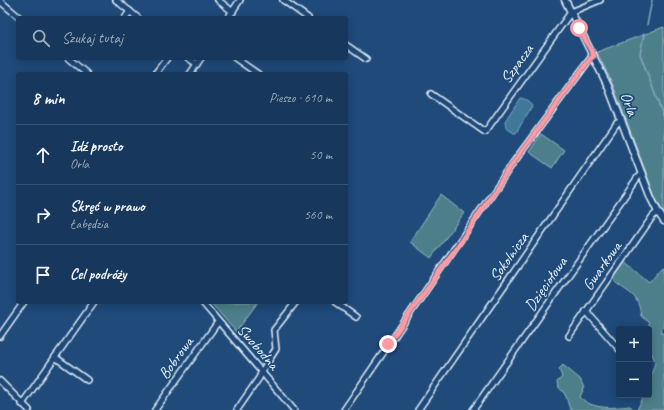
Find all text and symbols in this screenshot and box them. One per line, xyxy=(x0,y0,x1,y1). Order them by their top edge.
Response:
search box xyxy=(16,16,348,60)
route start xyxy=(570,19,588,37)
icon: search xyxy=(30,27,52,49)
text: Szukaj tutaj xyxy=(62,29,123,48)
street label: Szpacza xyxy=(496,39,539,88)
text: 8 min xyxy=(32,88,65,109)
street label: Orla xyxy=(615,89,643,119)
text: Pieszo · 610 m xyxy=(269,90,332,106)
text: Idź prosto xyxy=(70,137,123,156)
icon: ahead xyxy=(32,144,54,166)
text: 50 m xyxy=(310,147,332,163)
text: Orla xyxy=(70,156,89,172)
text: Skręć w prawo xyxy=(70,197,145,216)
icon: right xyxy=(32,204,54,226)
text: 560 m xyxy=(304,207,332,223)
text: Łabędzia xyxy=(70,216,108,232)
street label: Sokolnicza xyxy=(485,228,534,285)
street label: Gwarkowa xyxy=(578,237,627,294)
street label: Dzięciołowa xyxy=(520,252,573,315)
icon: arrive xyxy=(32,264,54,286)
text: Cel podróży xyxy=(70,265,126,284)
street label: Swobodna xyxy=(233,320,284,375)
map controls xyxy=(616,326,652,398)
button: + xyxy=(616,326,652,362)
street label: Bobrowa xyxy=(154,332,199,383)
route end xyxy=(379,335,397,353)
button: − xyxy=(616,362,652,398)

